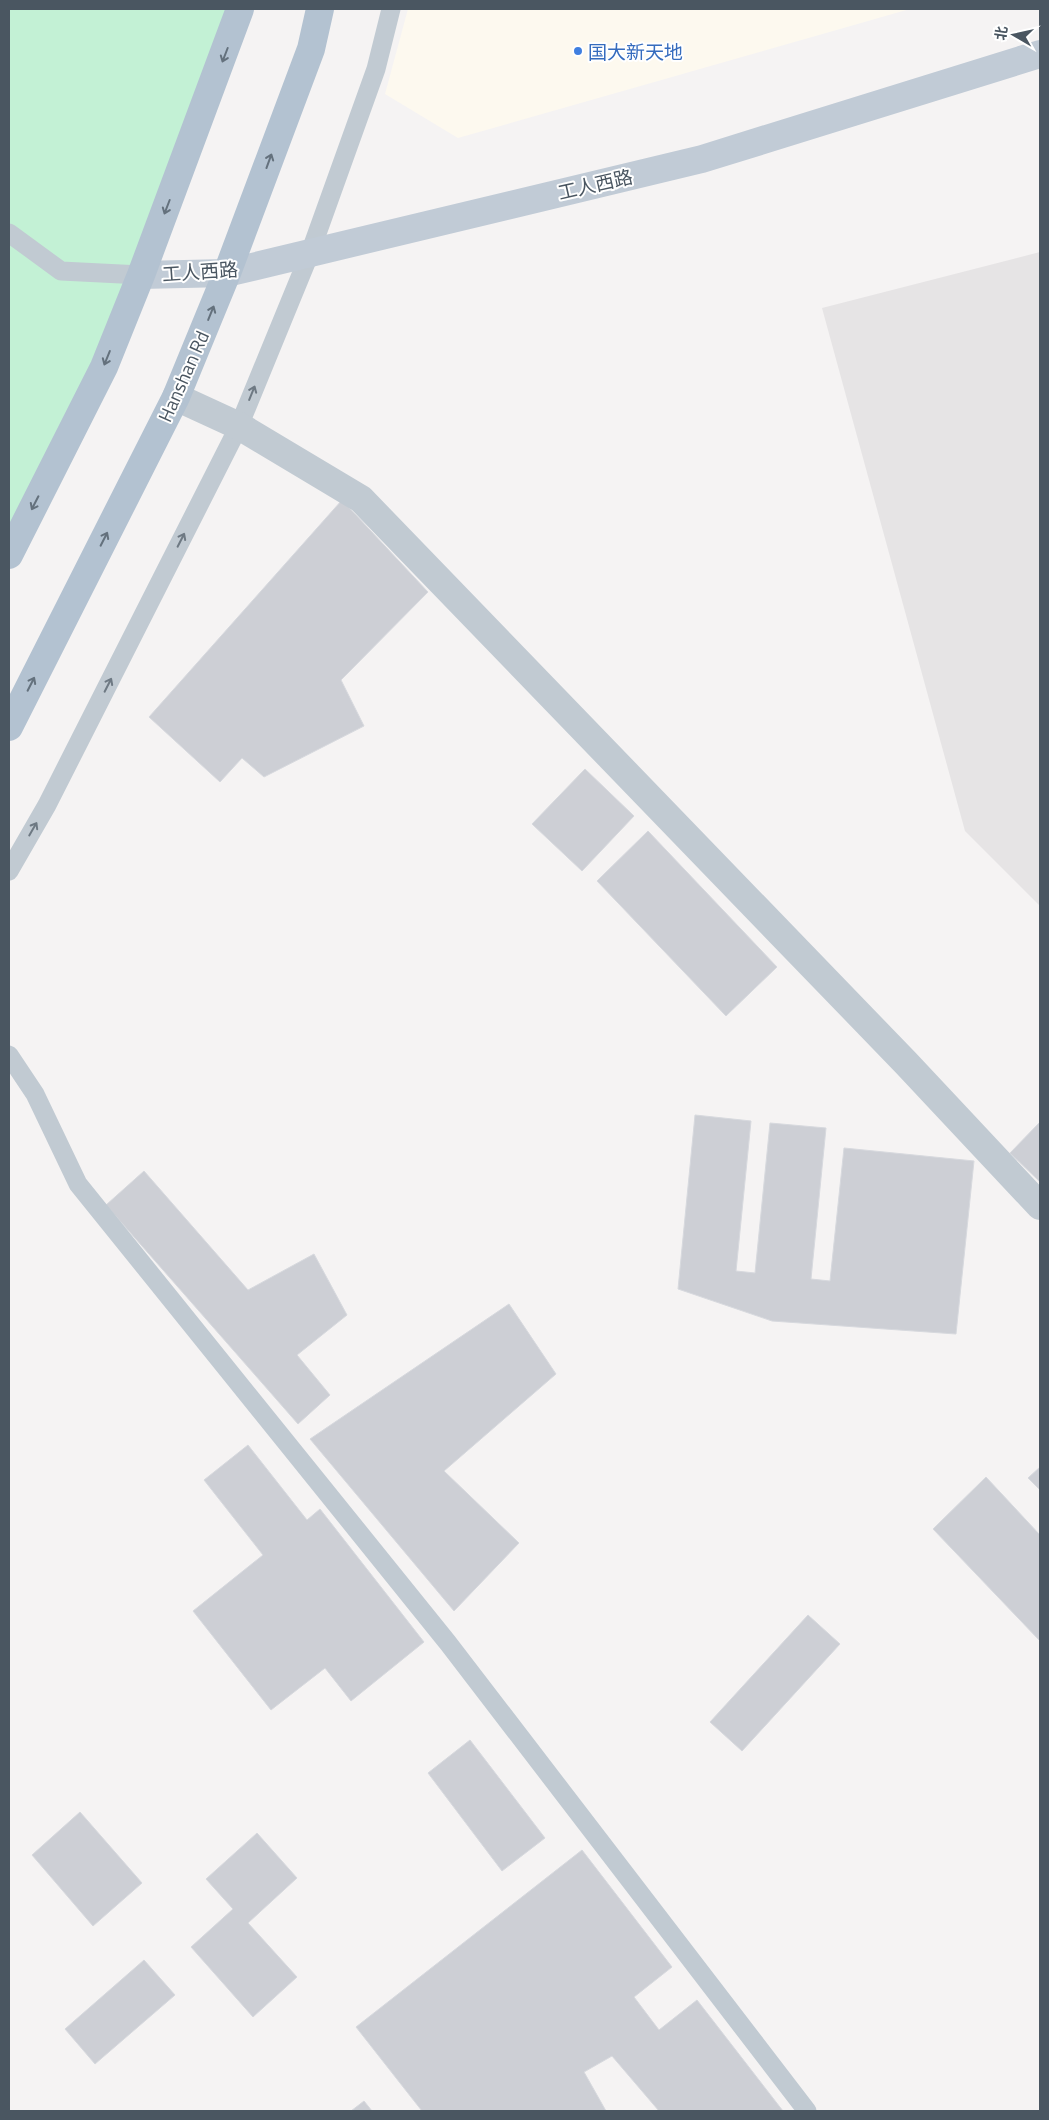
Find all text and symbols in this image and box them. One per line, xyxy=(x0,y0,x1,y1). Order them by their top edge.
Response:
north arrow xyxy=(989,10,1039,60)
text: 北 xyxy=(989,24,1012,41)
place label: 国大新天地 xyxy=(588,37,683,66)
marker: 国大新天地 xyxy=(572,45,584,57)
one-way arrow xyxy=(219,47,229,62)
one-way arrow xyxy=(265,154,274,169)
street label: 工人西路 xyxy=(555,161,635,207)
one-way arrow xyxy=(162,198,171,214)
street label: 工人西路 xyxy=(161,254,239,288)
one-way arrow xyxy=(206,306,216,321)
street label: Hanshan Rd xyxy=(150,326,216,426)
one-way arrow xyxy=(102,350,112,365)
one-way arrow xyxy=(248,386,257,402)
one-way arrow xyxy=(30,495,39,510)
one-way arrow xyxy=(99,531,109,546)
one-way arrow xyxy=(176,532,186,547)
one-way arrow xyxy=(26,676,36,691)
one-way arrow xyxy=(103,677,113,692)
one-way arrow xyxy=(28,821,38,836)

